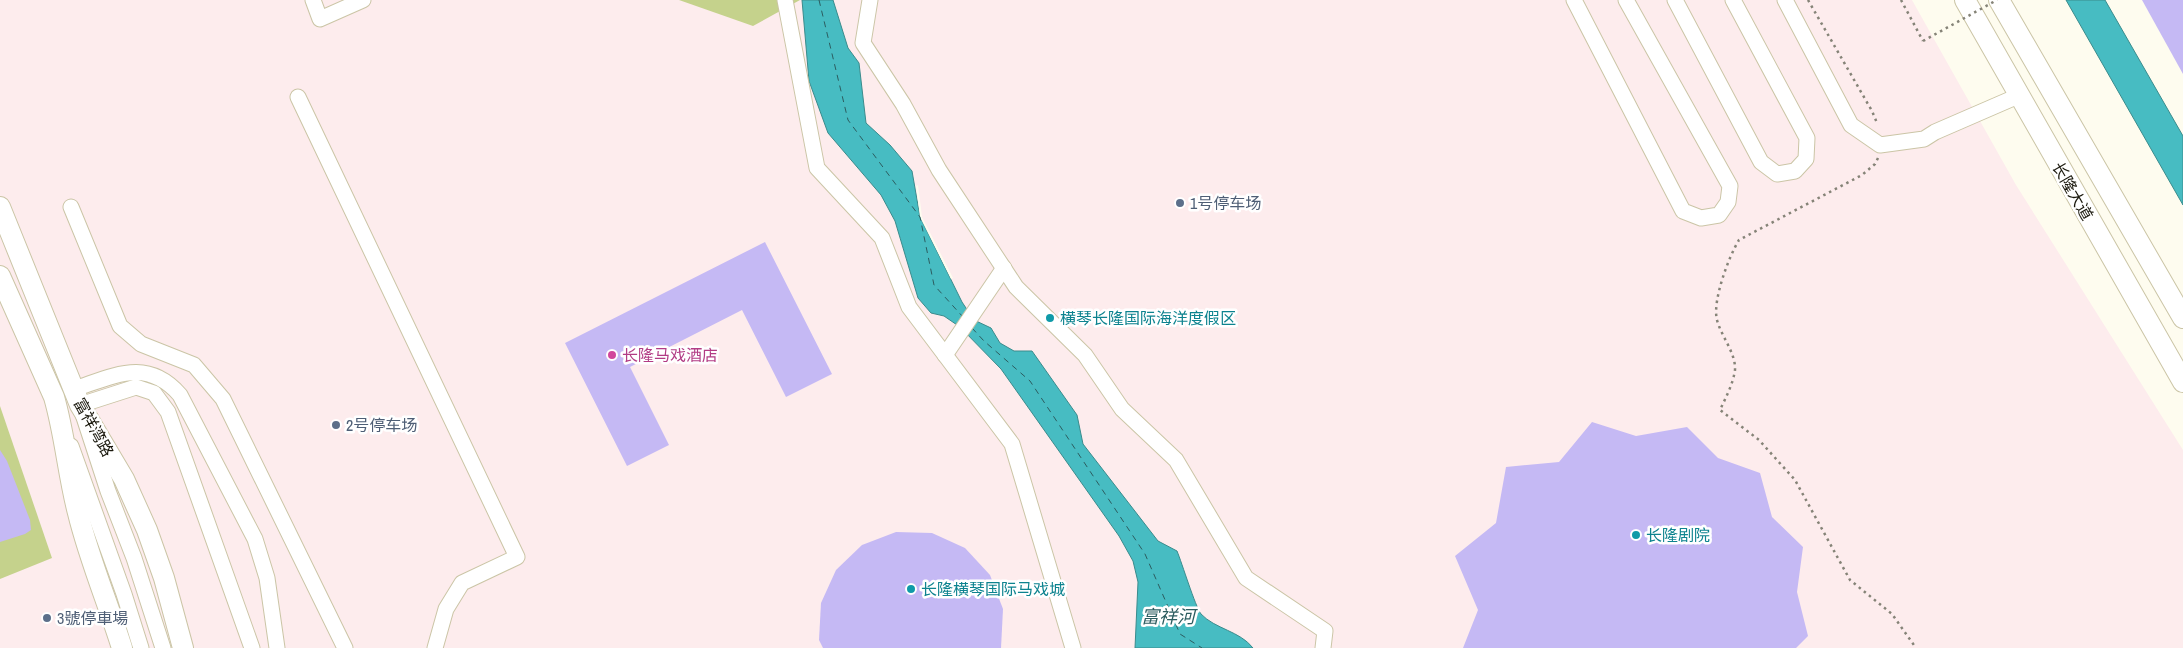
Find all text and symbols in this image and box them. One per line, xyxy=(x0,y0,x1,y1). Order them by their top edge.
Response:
street label: 长隆大道 xyxy=(2047,158,2099,224)
place label: 1号停车场 xyxy=(1190,192,1261,214)
marker: 1号停车场 xyxy=(1174,197,1186,209)
place label: 横琴长隆国际海洋度假区 xyxy=(1060,307,1236,329)
marker: 横琴长隆国际海洋度假区 xyxy=(1044,312,1056,324)
place label: 长隆马戏酒店 xyxy=(622,344,718,366)
marker: 长隆马戏酒店 xyxy=(606,349,618,361)
street label: 富祥湾路 xyxy=(69,394,119,460)
place label: 2号停车场 xyxy=(346,414,417,436)
marker: 2号停车场 xyxy=(330,419,342,431)
place label: 长隆剧院 xyxy=(1646,524,1710,546)
marker: 长隆剧院 xyxy=(1630,529,1642,541)
place label: 长隆横琴国际马戏城 xyxy=(921,578,1065,600)
marker: 长隆横琴国际马戏城 xyxy=(905,583,917,595)
water label: 富祥河 xyxy=(1141,604,1198,629)
place label: 3號停車場 xyxy=(57,607,128,629)
marker: 3號停車場 xyxy=(41,612,53,624)

